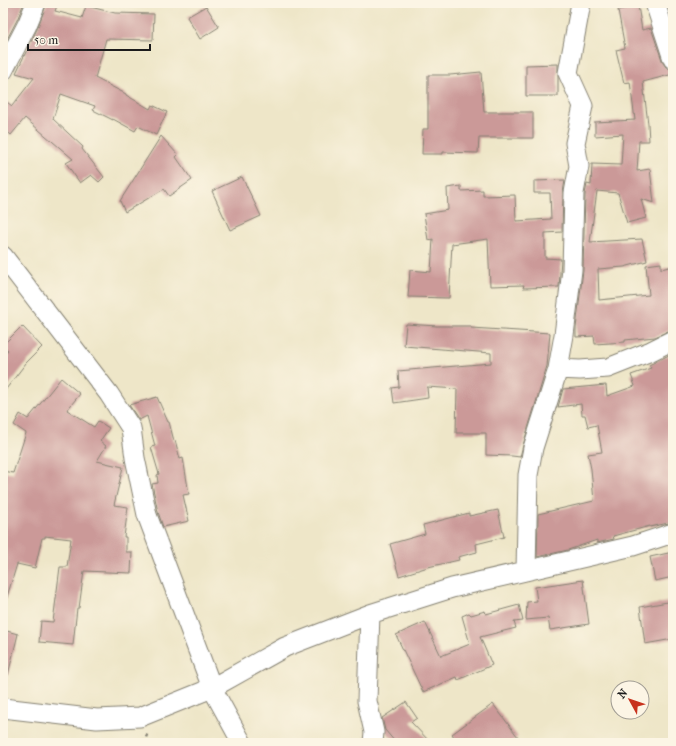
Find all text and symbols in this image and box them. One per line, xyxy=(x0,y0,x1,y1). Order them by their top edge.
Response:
scale bar xyxy=(28,26,150,52)
text: 50 m xyxy=(34,33,58,47)
north arrow xyxy=(610,680,650,720)
text: N xyxy=(615,686,631,701)

